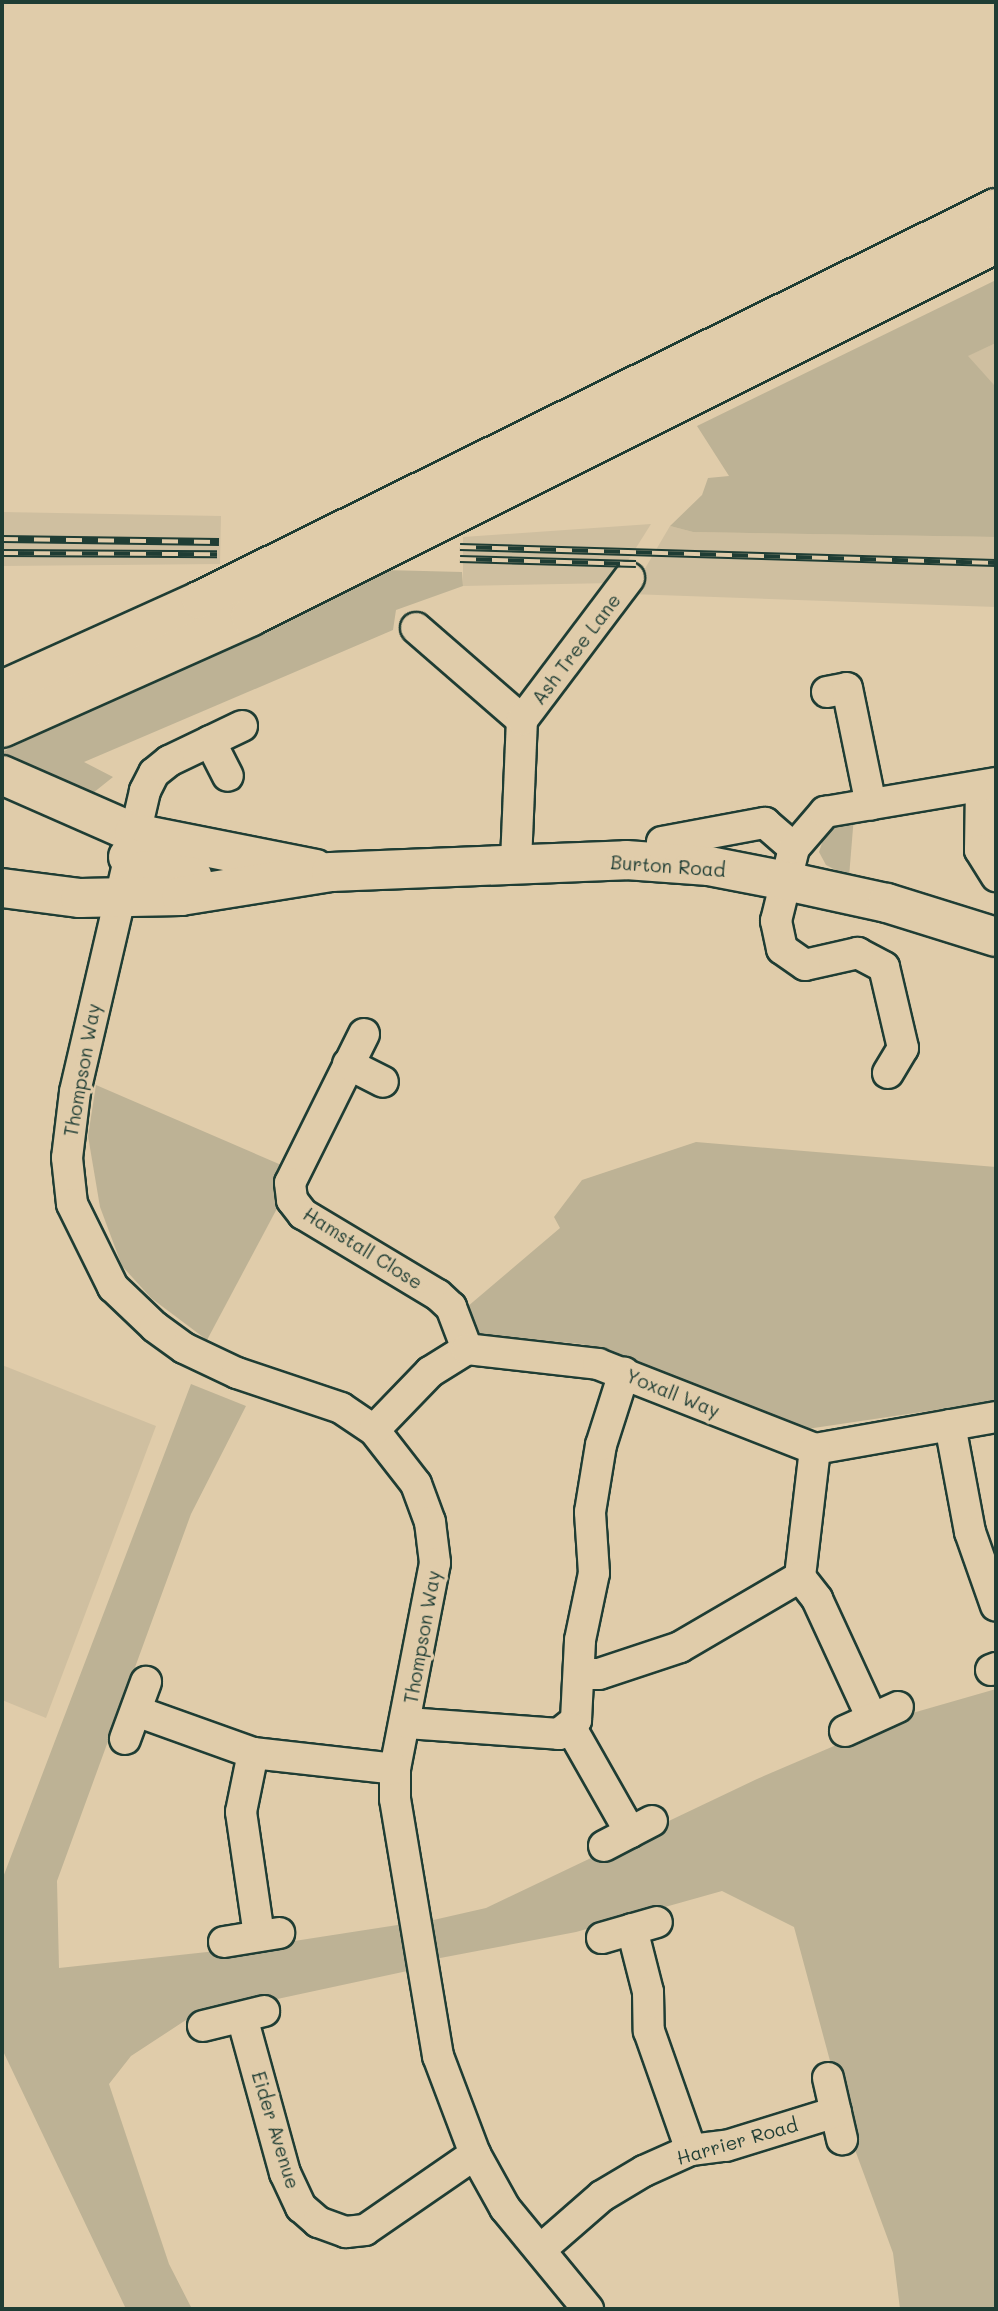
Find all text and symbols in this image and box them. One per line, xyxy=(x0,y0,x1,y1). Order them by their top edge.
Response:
street label: Ash Tree Lane xyxy=(527,589,625,709)
street label: Burton Road xyxy=(610,851,726,881)
street label: Thompson Way xyxy=(59,1002,105,1138)
street label: Hamstall Close xyxy=(299,1202,427,1294)
street label: Yoxall Way xyxy=(623,1364,723,1422)
street label: Thompson Way xyxy=(399,1569,445,1705)
street label: Eider Avenue xyxy=(247,2068,305,2192)
street label: Harrier Road xyxy=(674,2113,800,2169)

